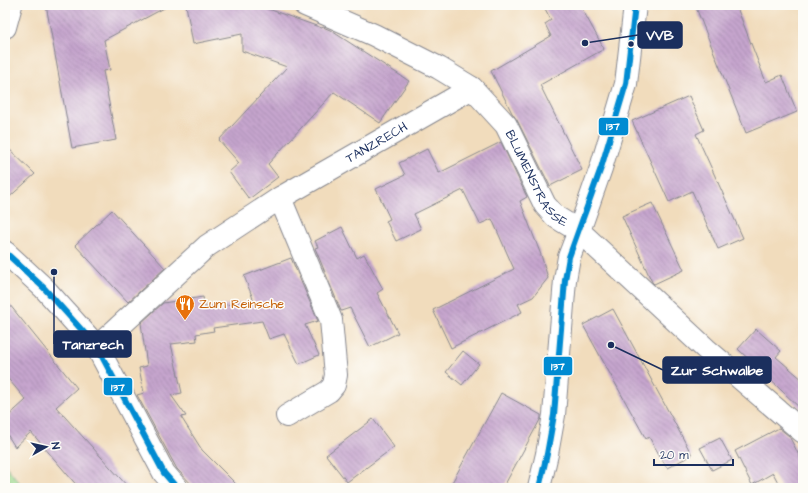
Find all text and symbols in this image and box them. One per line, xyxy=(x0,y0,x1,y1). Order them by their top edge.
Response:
callout: VVB xyxy=(638,22,682,48)
text: VVB xyxy=(645,26,674,46)
unlabelled marker xyxy=(626,39,636,49)
line badge: 137 xyxy=(598,117,629,136)
street label: TANZRECH xyxy=(342,118,411,168)
text: 137 xyxy=(606,119,620,134)
street label: BLUMENSTRASSE xyxy=(501,127,571,231)
restaurant icon: Zum Reinsche xyxy=(174,293,196,321)
place label: Zum Reinsche xyxy=(199,295,284,313)
callout: Tanzrech xyxy=(54,331,131,357)
text: Tanzrech xyxy=(62,335,124,355)
line badge: 137 xyxy=(543,356,573,376)
callout: Zur Schwalbe xyxy=(663,357,771,383)
text: 137 xyxy=(551,359,565,374)
text: Zur Schwalbe xyxy=(671,361,764,381)
line badge: 137 xyxy=(103,377,133,396)
text: 137 xyxy=(111,380,125,395)
north arrow xyxy=(26,427,66,467)
text: N xyxy=(47,441,63,450)
scale bar xyxy=(654,441,733,467)
text: 20 m xyxy=(660,447,689,464)

